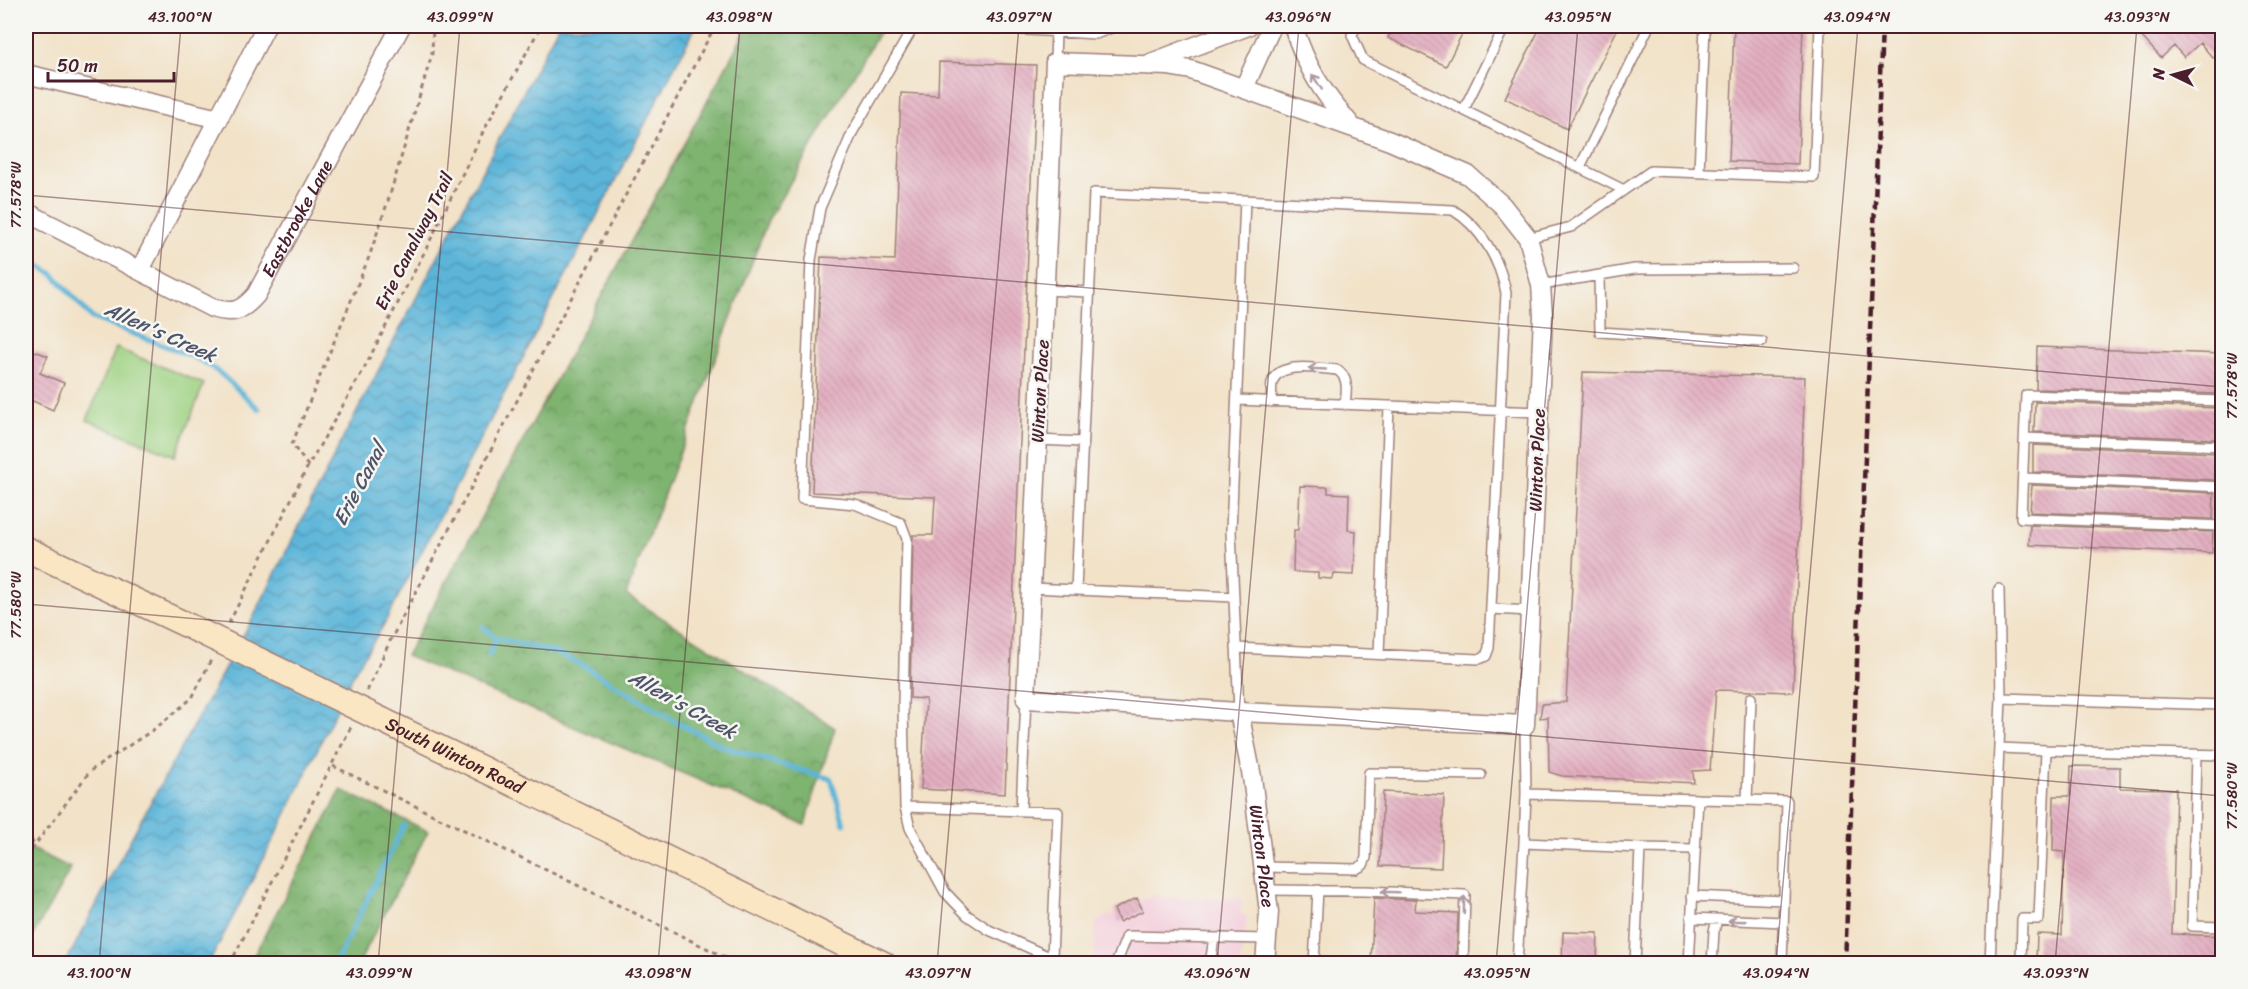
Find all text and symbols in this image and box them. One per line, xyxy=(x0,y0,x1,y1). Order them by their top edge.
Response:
text: 43.100°N xyxy=(148,4,213,30)
text: 43.099°N xyxy=(427,4,494,30)
text: 43.098°N xyxy=(706,4,773,30)
text: 43.097°N xyxy=(986,4,1053,30)
text: 43.096°N xyxy=(1265,4,1332,30)
text: 43.095°N xyxy=(1545,4,1612,30)
text: 43.094°N xyxy=(1823,4,1891,30)
text: 43.093°N xyxy=(2104,4,2171,30)
scale bar xyxy=(48,45,174,83)
north arrow xyxy=(2143,45,2203,105)
text: 50 m xyxy=(57,50,98,82)
text: N xyxy=(2144,66,2174,82)
one-way arrow xyxy=(1311,74,1323,91)
street label: Eastbrooke Lane xyxy=(252,154,342,283)
text: 77.578°W xyxy=(3,161,29,228)
street label: Erie Canalway Trail xyxy=(365,166,463,316)
water label: Allen's Creek xyxy=(98,292,224,373)
street label: Winton Place xyxy=(1021,339,1059,443)
text: 77.578°W xyxy=(2219,352,2245,419)
one-way arrow xyxy=(1308,363,1328,374)
street label: Winton Place xyxy=(1519,408,1555,512)
water label: Erie Canal xyxy=(323,433,398,532)
text: 77.580°W xyxy=(3,571,29,639)
water label: Allen's Creek xyxy=(621,660,745,749)
street label: South Winton Road xyxy=(380,708,531,803)
text: 77.580°W xyxy=(2219,762,2245,830)
street label: Winton Place xyxy=(1240,803,1284,909)
one-way arrow xyxy=(1380,886,1400,897)
one-way arrow xyxy=(1459,896,1470,916)
one-way arrow xyxy=(1728,915,1748,926)
text: 43.100°N xyxy=(67,960,132,986)
text: 43.099°N xyxy=(346,960,413,986)
text: 43.098°N xyxy=(625,960,692,986)
text: 43.097°N xyxy=(905,960,972,986)
text: 43.096°N xyxy=(1184,960,1251,986)
text: 43.095°N xyxy=(1464,960,1531,986)
text: 43.094°N xyxy=(1742,960,1810,986)
text: 43.093°N xyxy=(2023,960,2090,986)

